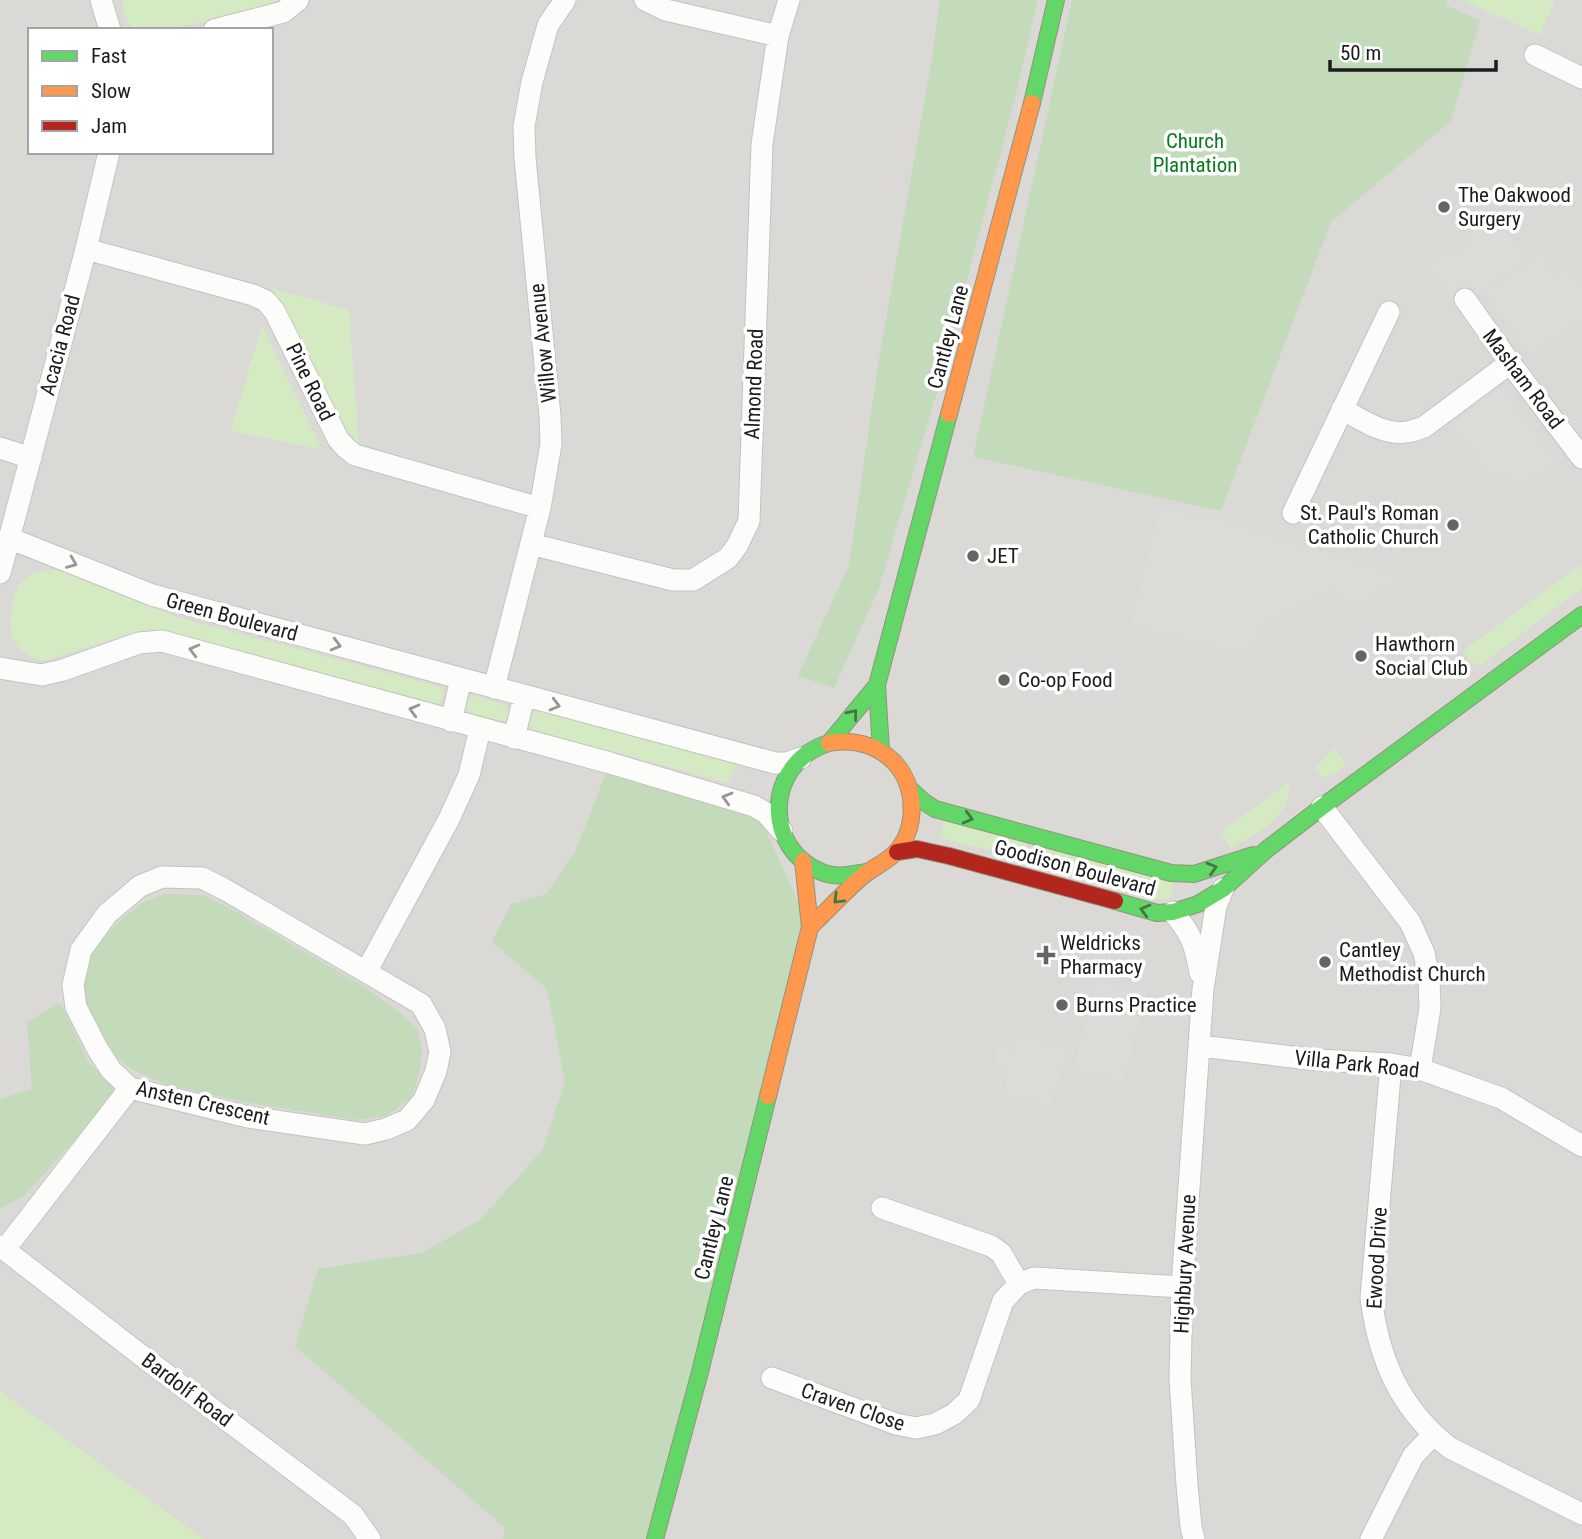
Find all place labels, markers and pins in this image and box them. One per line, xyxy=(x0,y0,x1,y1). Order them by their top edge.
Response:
place label: The Oakwood Surgery xyxy=(1458,183,1571,231)
marker: The Oakwood Surgery xyxy=(1436,199,1452,215)
place label: St. Paul's Roman Catholic Church xyxy=(1300,501,1439,549)
marker: St. Paul's Roman Catholic Church xyxy=(1445,517,1461,533)
place label: JET xyxy=(987,544,1019,568)
marker: JET xyxy=(965,548,981,564)
place label: Hawthorn Social Club xyxy=(1375,632,1468,680)
marker: Hawthorn Social Club xyxy=(1353,648,1369,664)
place label: Co-op Food xyxy=(1018,668,1113,692)
marker: Co-op Food xyxy=(996,672,1012,688)
place label: Weldricks Pharmacy xyxy=(1060,931,1143,979)
place label: Cantley Methodist Church xyxy=(1339,938,1486,986)
marker: Weldricks Pharmacy xyxy=(1038,947,1054,963)
marker: Cantley Methodist Church xyxy=(1317,954,1333,970)
place label: Burns Practice xyxy=(1076,993,1197,1017)
marker: Burns Practice xyxy=(1054,997,1070,1013)

